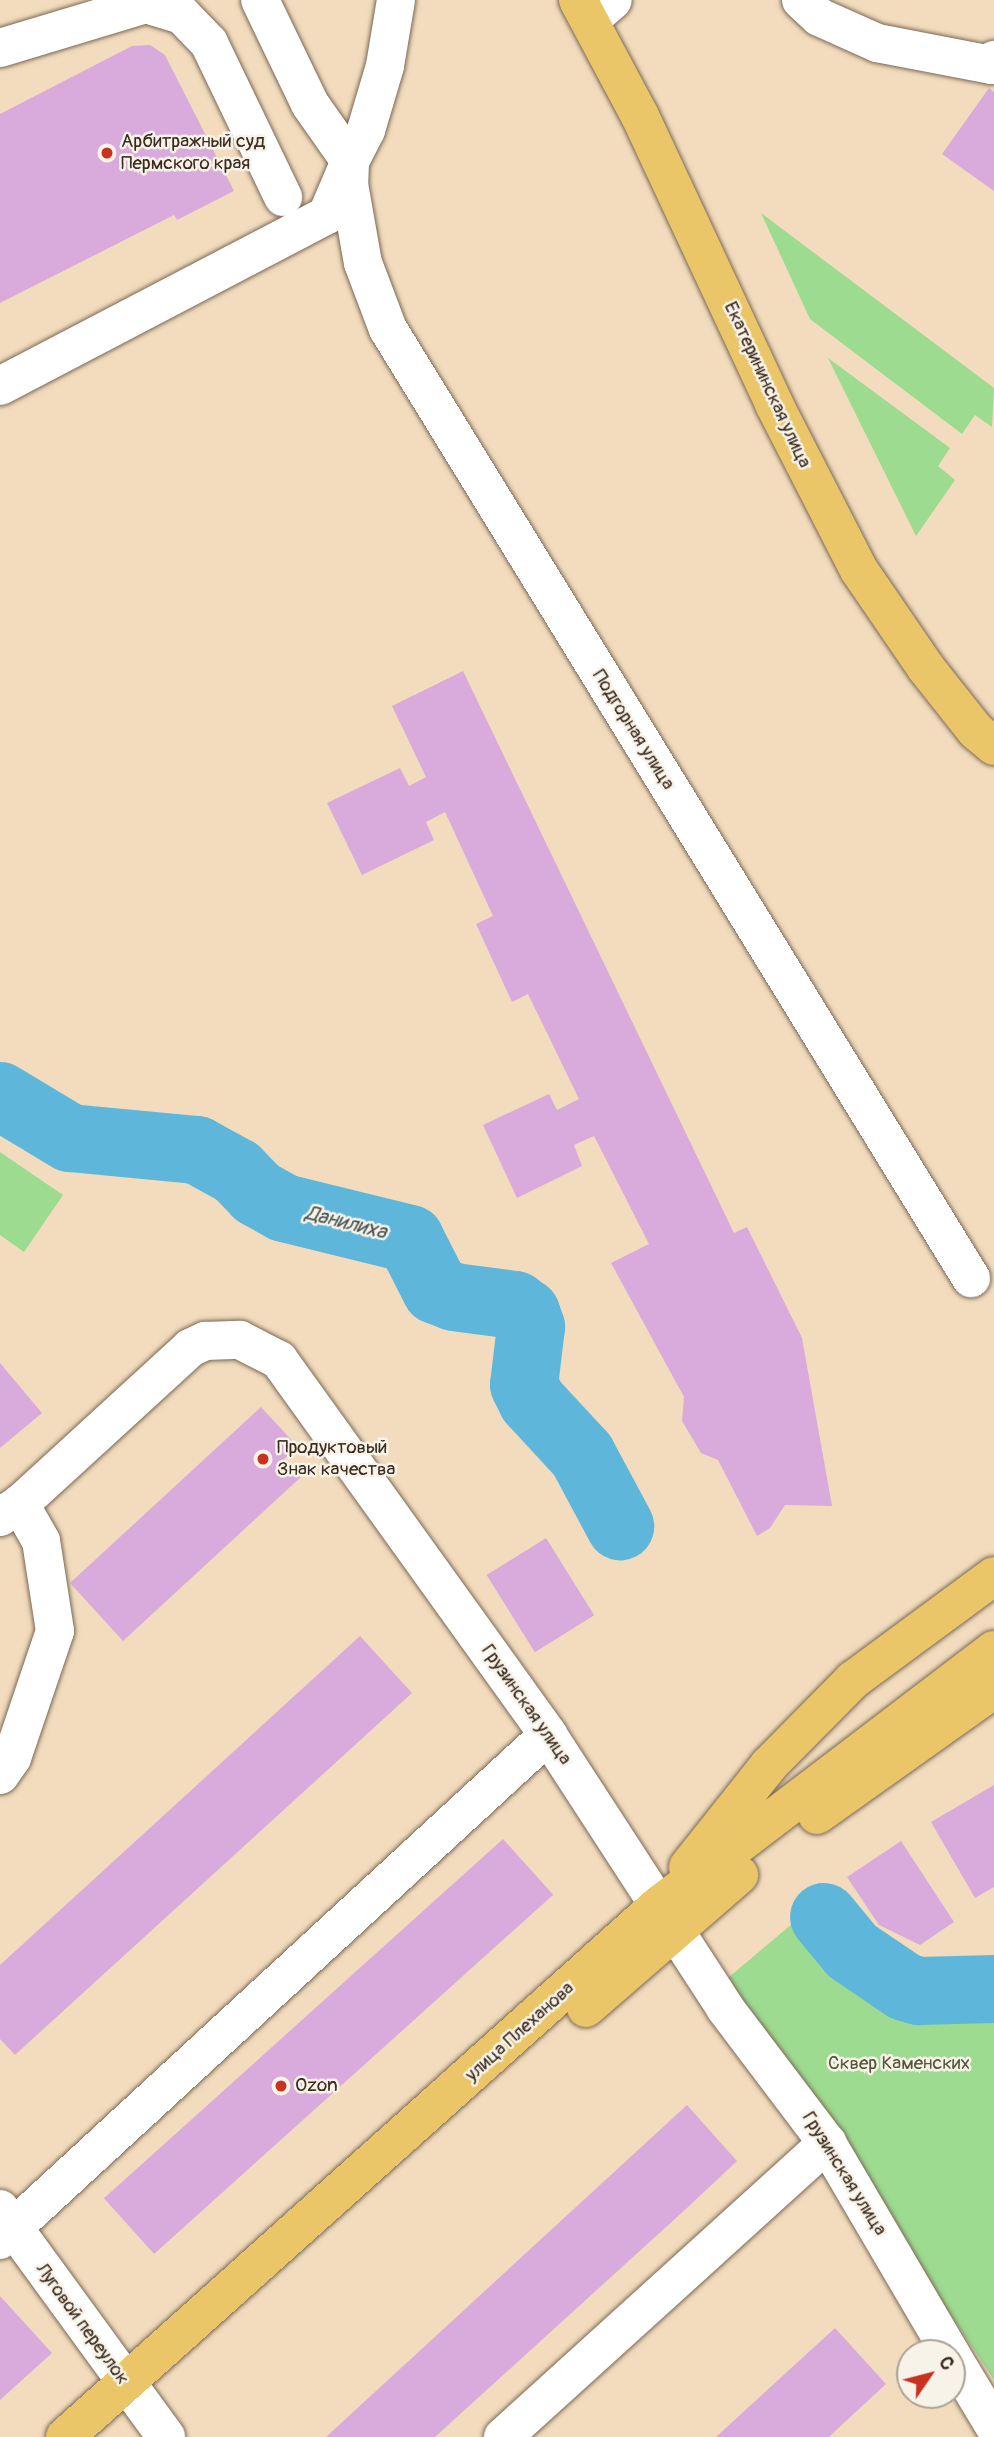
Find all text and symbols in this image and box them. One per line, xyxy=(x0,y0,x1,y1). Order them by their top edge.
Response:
place label: Арбитражный суд Пермского края xyxy=(121,131,265,175)
marker: Арбитражный суд Пермского края xyxy=(99,145,115,161)
street label: Екатерининская улица xyxy=(718,298,816,472)
street label: Подгорная улица xyxy=(587,666,679,794)
water label: Данилиха xyxy=(303,1201,389,1245)
place label: Продуктовый Знак качества xyxy=(277,1437,395,1481)
marker: Продуктовый Знак качества xyxy=(255,1451,271,1467)
street label: Грузинская улица xyxy=(476,1640,576,1770)
street label: улица Плеханова xyxy=(461,1977,579,2087)
park label: Сквер Каменских xyxy=(828,2053,970,2075)
place label: Ozon xyxy=(295,2075,338,2097)
marker: Ozon xyxy=(273,2078,289,2094)
street label: Грузинская улица xyxy=(797,2108,891,2240)
street label: Луговой переулок xyxy=(30,2259,134,2389)
north arrow xyxy=(896,2339,966,2409)
text: С xyxy=(933,2351,960,2375)

